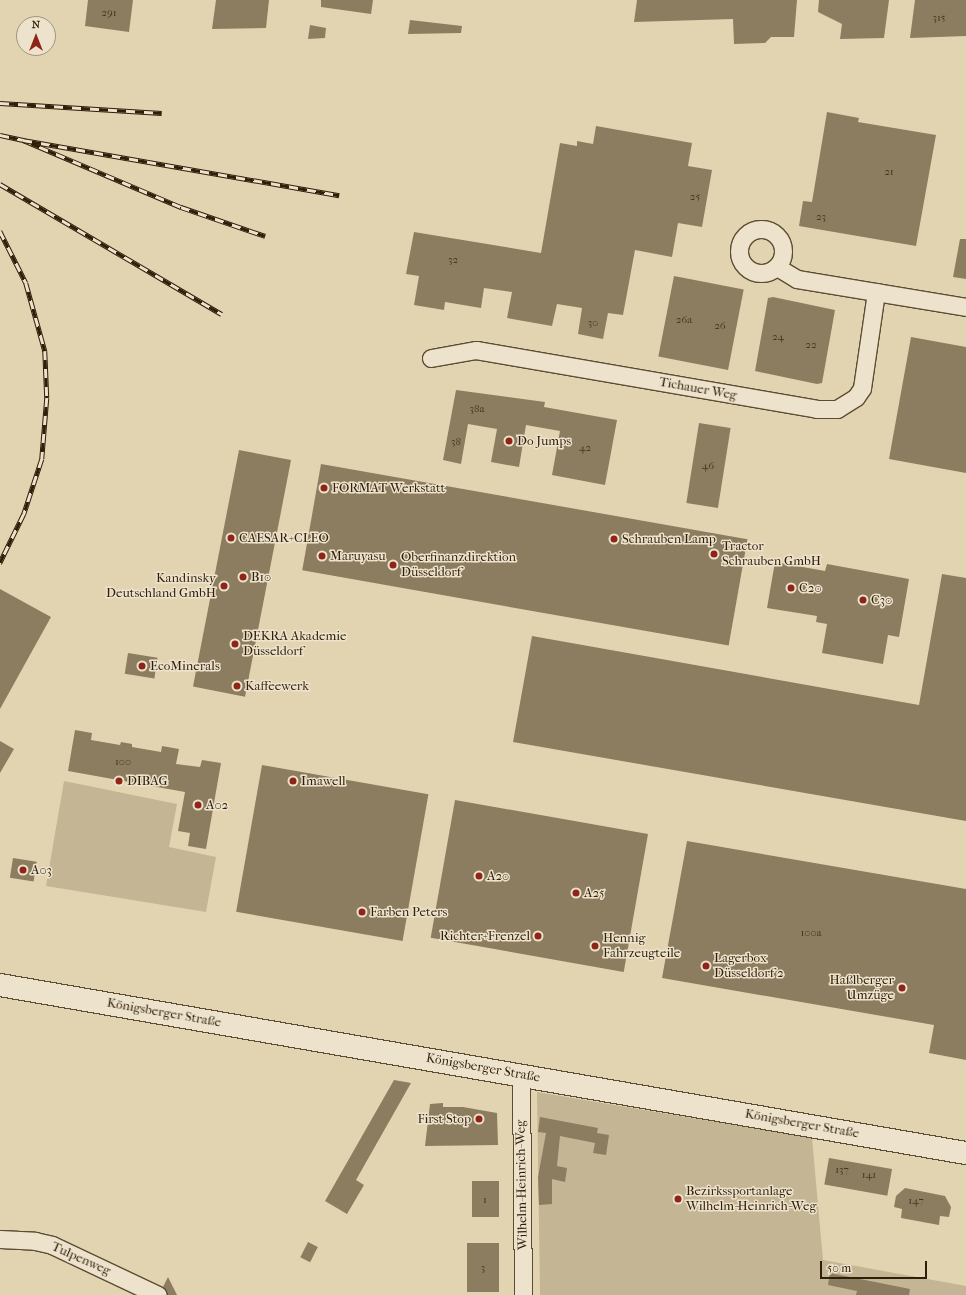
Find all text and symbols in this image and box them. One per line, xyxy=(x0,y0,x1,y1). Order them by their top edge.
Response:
house number: 291 xyxy=(101,6,117,20)
house number: 315 xyxy=(932,11,946,25)
north arrow xyxy=(16,16,56,56)
text: N xyxy=(32,18,40,31)
house number: 21 xyxy=(884,165,894,179)
house number: 25 xyxy=(690,190,700,204)
house number: 23 xyxy=(816,210,826,224)
house number: 32 xyxy=(448,253,458,267)
house number: 26a xyxy=(676,313,692,327)
house number: 30 xyxy=(588,316,598,330)
house number: 26 xyxy=(714,319,726,333)
house number: 24 xyxy=(772,330,784,344)
house number: 22 xyxy=(805,338,817,352)
street label: Tichauer Weg xyxy=(658,374,738,404)
house number: 38a xyxy=(469,402,485,416)
place label: Do Jumps xyxy=(517,433,571,449)
house number: 38 xyxy=(451,435,461,449)
marker: Do Jumps xyxy=(504,436,514,446)
house number: 42 xyxy=(579,441,591,455)
house number: 46 xyxy=(702,459,714,473)
place label: FORMAT Werkstatt xyxy=(332,480,445,496)
marker: FORMAT Werkstatt xyxy=(319,483,329,493)
place label: CAESAR+CLEO xyxy=(239,530,329,546)
place label: Schrauben Lamp xyxy=(622,531,716,547)
marker: CAESAR+CLEO xyxy=(226,533,236,543)
marker: Schrauben Lamp xyxy=(609,534,619,544)
place label: Tractor Schrauben GmbH xyxy=(722,539,821,570)
place label: Maruyasu xyxy=(330,548,386,564)
marker: Tractor Schrauben GmbH xyxy=(709,549,719,559)
place label: Oberfinanzdirektion Düsseldorf xyxy=(401,550,516,581)
marker: Maruyasu xyxy=(317,551,327,561)
marker: Oberfinanzdirektion Düsseldorf xyxy=(388,560,398,570)
place label: B10 xyxy=(251,569,271,585)
place label: Kandinsky Deutschland GmbH xyxy=(106,571,216,602)
marker: B10 xyxy=(238,572,248,582)
place label: C20 xyxy=(799,580,822,596)
marker: Kandinsky Deutschland GmbH xyxy=(219,581,229,591)
marker: C20 xyxy=(786,583,796,593)
place label: C30 xyxy=(871,592,892,608)
marker: C30 xyxy=(858,595,868,605)
place label: DEKRA Akademie Düsseldorf xyxy=(243,629,346,660)
marker: DEKRA Akademie Düsseldorf xyxy=(230,639,240,649)
place label: EcoMinerals xyxy=(150,658,220,674)
marker: EcoMinerals xyxy=(137,661,147,671)
place label: Kaffeewerk xyxy=(245,678,309,694)
marker: Kaffeewerk xyxy=(232,681,242,691)
house number: 100 xyxy=(115,755,131,769)
place label: DIBAG xyxy=(127,773,168,789)
place label: Imawell xyxy=(301,773,346,789)
marker: DIBAG xyxy=(114,776,124,786)
marker: Imawell xyxy=(288,776,298,786)
place label: A02 xyxy=(206,797,228,813)
marker: A02 xyxy=(193,800,203,810)
place label: A03 xyxy=(31,862,52,878)
marker: A03 xyxy=(18,865,28,875)
place label: A20 xyxy=(487,868,509,884)
marker: A20 xyxy=(474,871,484,881)
place label: A25 xyxy=(584,885,605,901)
marker: A25 xyxy=(571,888,581,898)
place label: Farben Peters xyxy=(370,904,447,920)
marker: Farben Peters xyxy=(357,907,367,917)
house number: 100a xyxy=(800,926,822,940)
place label: Richter+Frenzel xyxy=(440,928,530,944)
marker: Richter+Frenzel xyxy=(533,931,543,941)
place label: Hennig Fahrzeugteile xyxy=(603,931,680,962)
marker: Hennig Fahrzeugteile xyxy=(590,941,600,951)
place label: Lagerbox Düsseldorf 2 xyxy=(714,951,784,982)
marker: Lagerbox Düsseldorf 2 xyxy=(701,961,711,971)
place label: Haßlberger Umzüge xyxy=(829,973,894,1004)
marker: Haßlberger Umzüge xyxy=(897,983,907,993)
street label: Königsberger Straße xyxy=(106,995,222,1031)
street label: Königsberger Straße xyxy=(425,1050,541,1086)
street label: Königsberger Straße xyxy=(744,1106,860,1142)
place label: First Stop xyxy=(417,1111,471,1127)
marker: First Stop xyxy=(474,1114,484,1124)
street label: Wilhelm-Heinrich-Weg xyxy=(513,1120,531,1250)
house number: 137 xyxy=(835,1163,849,1177)
house number: 141 xyxy=(862,1168,876,1182)
place label: Bezirkssportanlage Wilhelm-Heinrich-Weg xyxy=(686,1184,816,1215)
house number: 1 xyxy=(483,1193,487,1207)
marker: Bezirkssportanlage Wilhelm-Heinrich-Weg xyxy=(673,1194,683,1204)
house number: 147 xyxy=(908,1194,924,1208)
street label: Tulpenweg xyxy=(49,1239,113,1279)
scale bar xyxy=(822,1253,929,1279)
house number: 3 xyxy=(481,1261,485,1275)
text: 50 m xyxy=(827,1261,851,1275)

